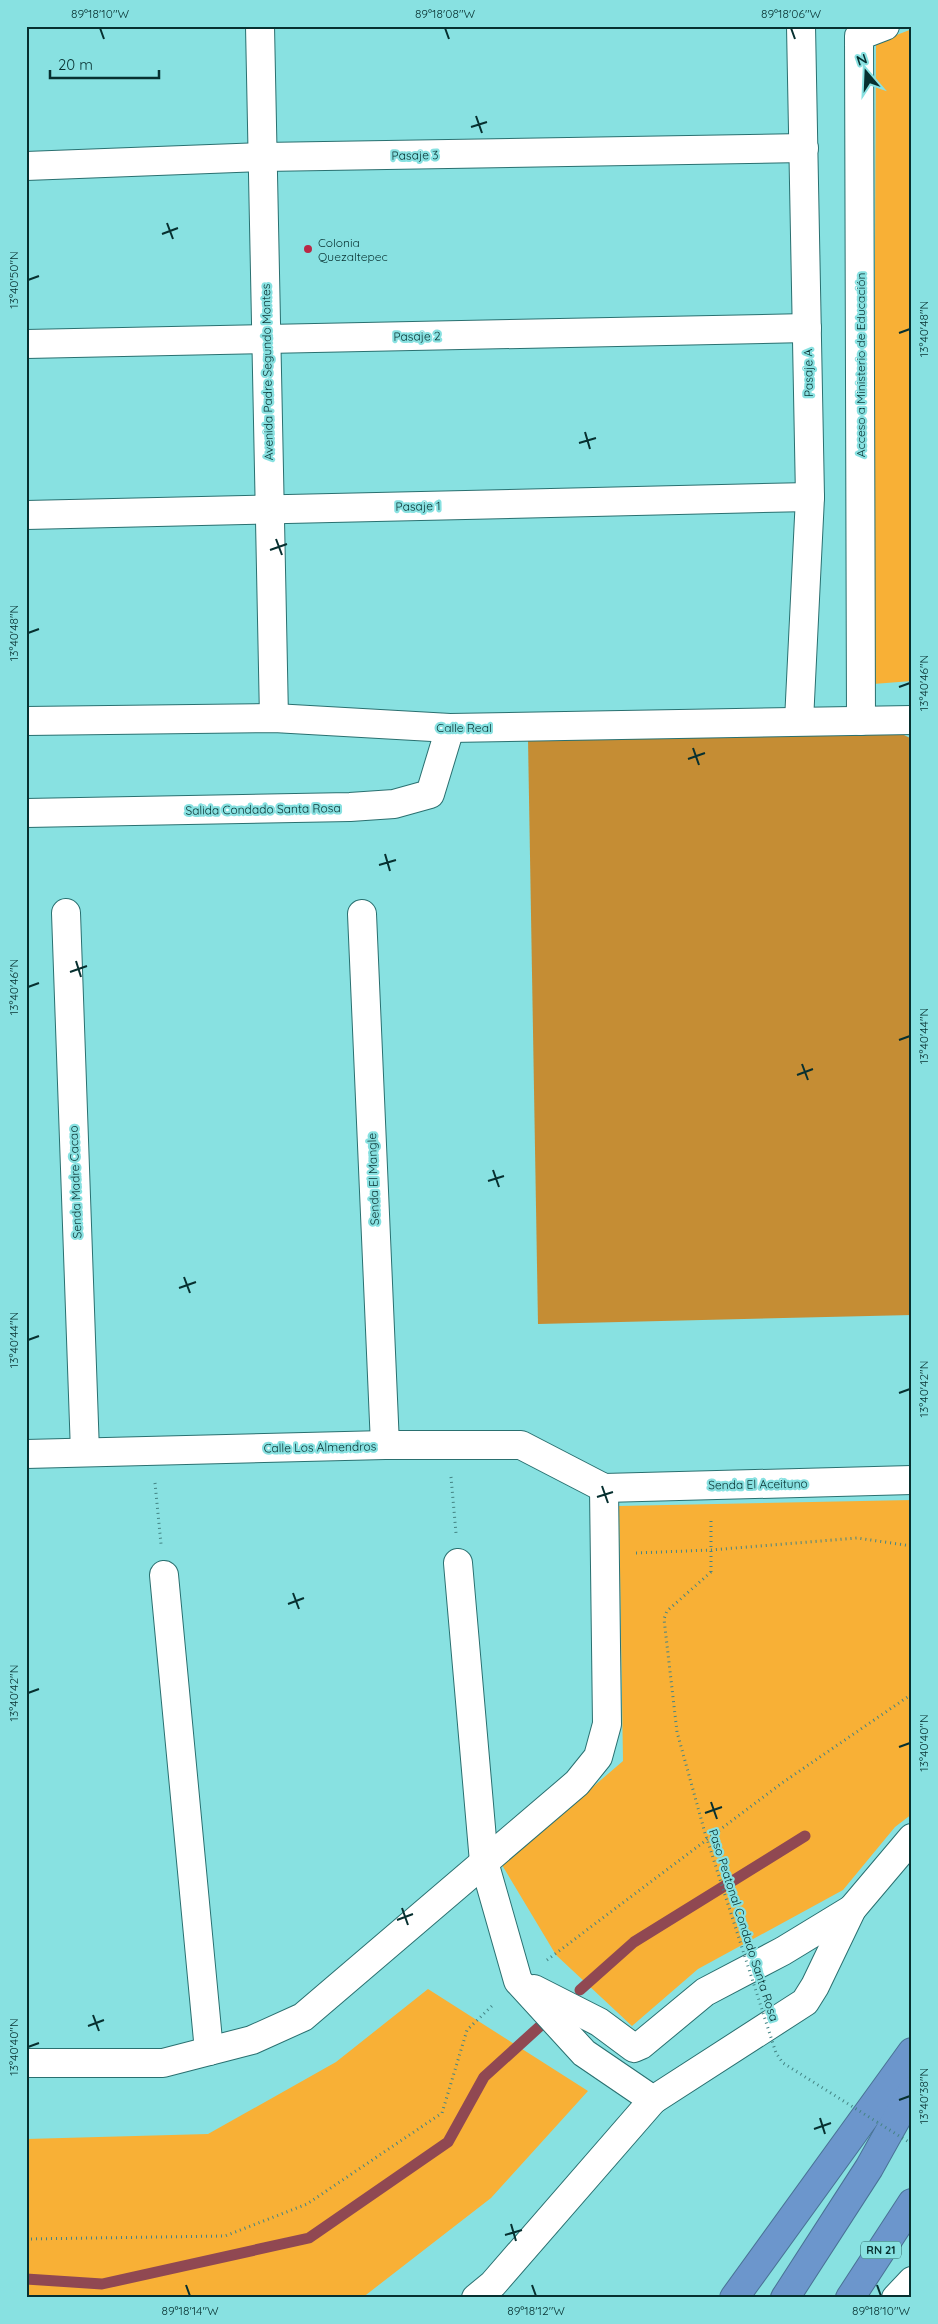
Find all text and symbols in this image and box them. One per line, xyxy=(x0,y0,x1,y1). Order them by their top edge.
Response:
text: 89°18'10"W xyxy=(71,6,129,21)
text: 89°18'08"W xyxy=(415,6,476,21)
text: 89°18'06"W xyxy=(761,6,821,21)
scale bar xyxy=(50,48,159,80)
north arrow xyxy=(840,48,890,98)
text: N xyxy=(854,50,870,70)
text: 20 m xyxy=(58,55,93,74)
street label: Pasaje 3 xyxy=(391,147,439,163)
place label: Colonia Quezaltepec xyxy=(318,235,388,264)
marker: Colonia Quezaltepec xyxy=(302,243,314,255)
text: 13°40'50"N xyxy=(6,251,21,309)
street label: Acceso a Ministerio de Educación xyxy=(853,273,868,457)
street label: Avenida Padre Segundo Montes xyxy=(258,283,276,461)
text: 13°40'48"N xyxy=(916,301,931,357)
street label: Pasaje 2 xyxy=(393,328,441,344)
street label: Pasaje A xyxy=(800,348,816,397)
street label: Pasaje 1 xyxy=(395,498,441,514)
text: 13°40'48"N xyxy=(6,605,21,661)
text: 13°40'46"N xyxy=(916,655,931,711)
street label: Calle Real xyxy=(436,720,492,735)
street label: Salida Condado Santa Rosa xyxy=(185,800,341,818)
text: 13°40'46"N xyxy=(6,959,21,1015)
text: 13°40'44"N xyxy=(916,1008,931,1064)
street label: Senda Madre Cacao xyxy=(66,1125,84,1239)
street label: Senda El Mangle xyxy=(364,1132,382,1225)
text: 13°40'44"N xyxy=(6,1312,21,1368)
text: 13°40'42"N xyxy=(916,1361,931,1417)
street label: Calle Los Almendros xyxy=(263,1439,377,1455)
street label: Senda El Aceituno xyxy=(708,1476,808,1492)
text: 13°40'42"N xyxy=(6,1665,21,1721)
text: 13°40'40"N xyxy=(916,1714,931,1772)
street label: Paso Peatonal Condado Santa Rosa xyxy=(706,1827,782,2023)
text: 13°40'40"N xyxy=(6,2018,21,2076)
text: 13°40'38"N xyxy=(916,2068,931,2124)
road number: RN 21 xyxy=(861,2242,901,2258)
text: 89°18'14"W xyxy=(161,2303,219,2318)
text: 89°18'12"W xyxy=(507,2303,565,2318)
text: 89°18'10"W xyxy=(852,2303,910,2318)

